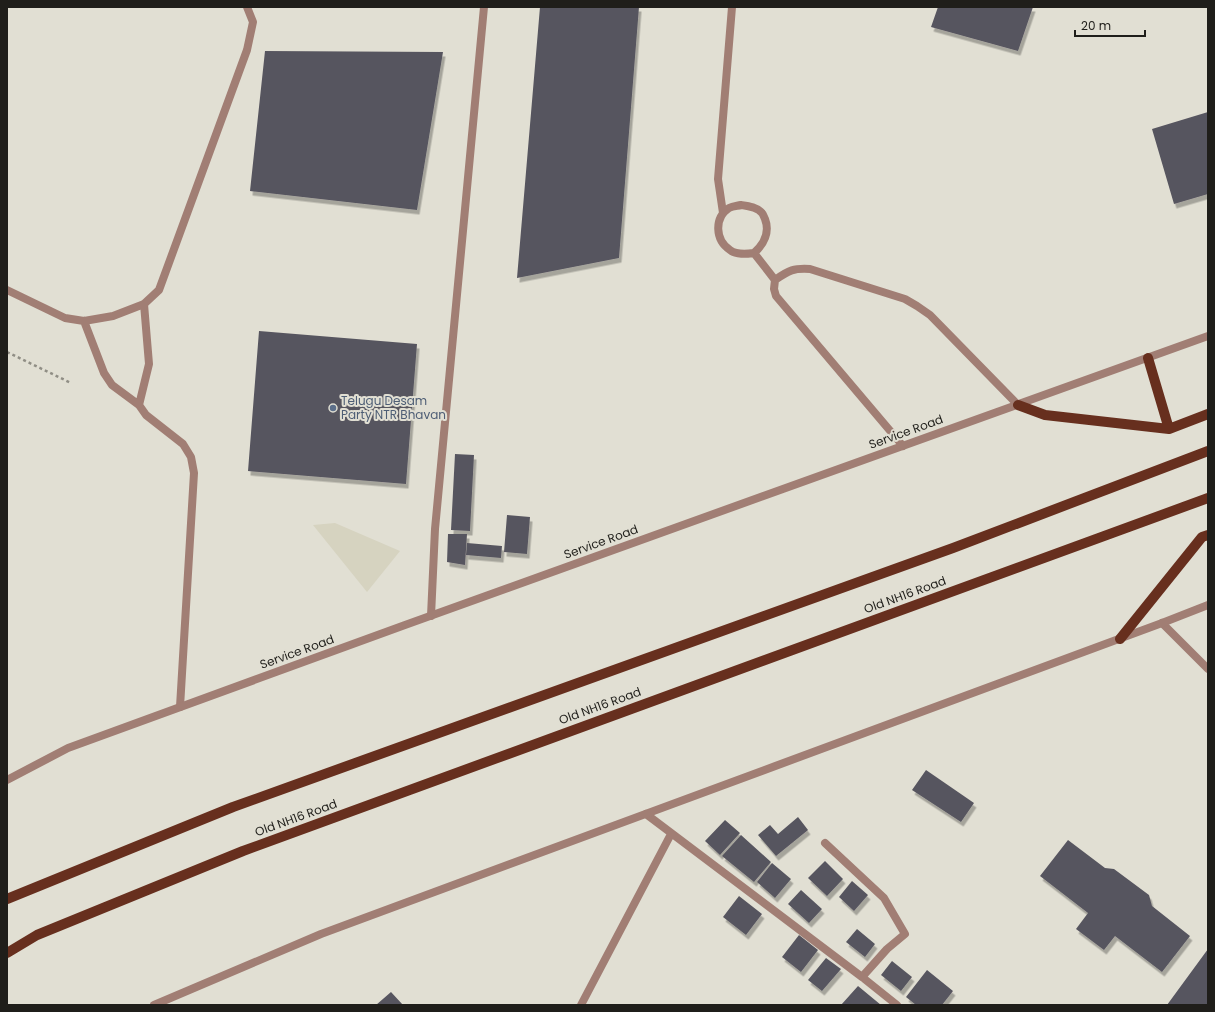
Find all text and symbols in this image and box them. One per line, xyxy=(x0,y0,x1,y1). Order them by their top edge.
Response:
scale bar xyxy=(1075,12,1145,38)
text: 20 m xyxy=(1081,17,1111,34)
place label: Telugu Desam Party NTR Bhavan xyxy=(341,392,446,423)
marker: Telugu Desam Party NTR Bhavan xyxy=(328,403,338,413)
street label: Service Road xyxy=(866,410,945,453)
street label: Service Road xyxy=(561,520,640,563)
street label: Old NH16 Road xyxy=(861,572,948,617)
street label: Service Road xyxy=(257,630,336,673)
street label: Old NH16 Road xyxy=(556,683,643,728)
street label: Old NH16 Road xyxy=(252,795,339,840)

